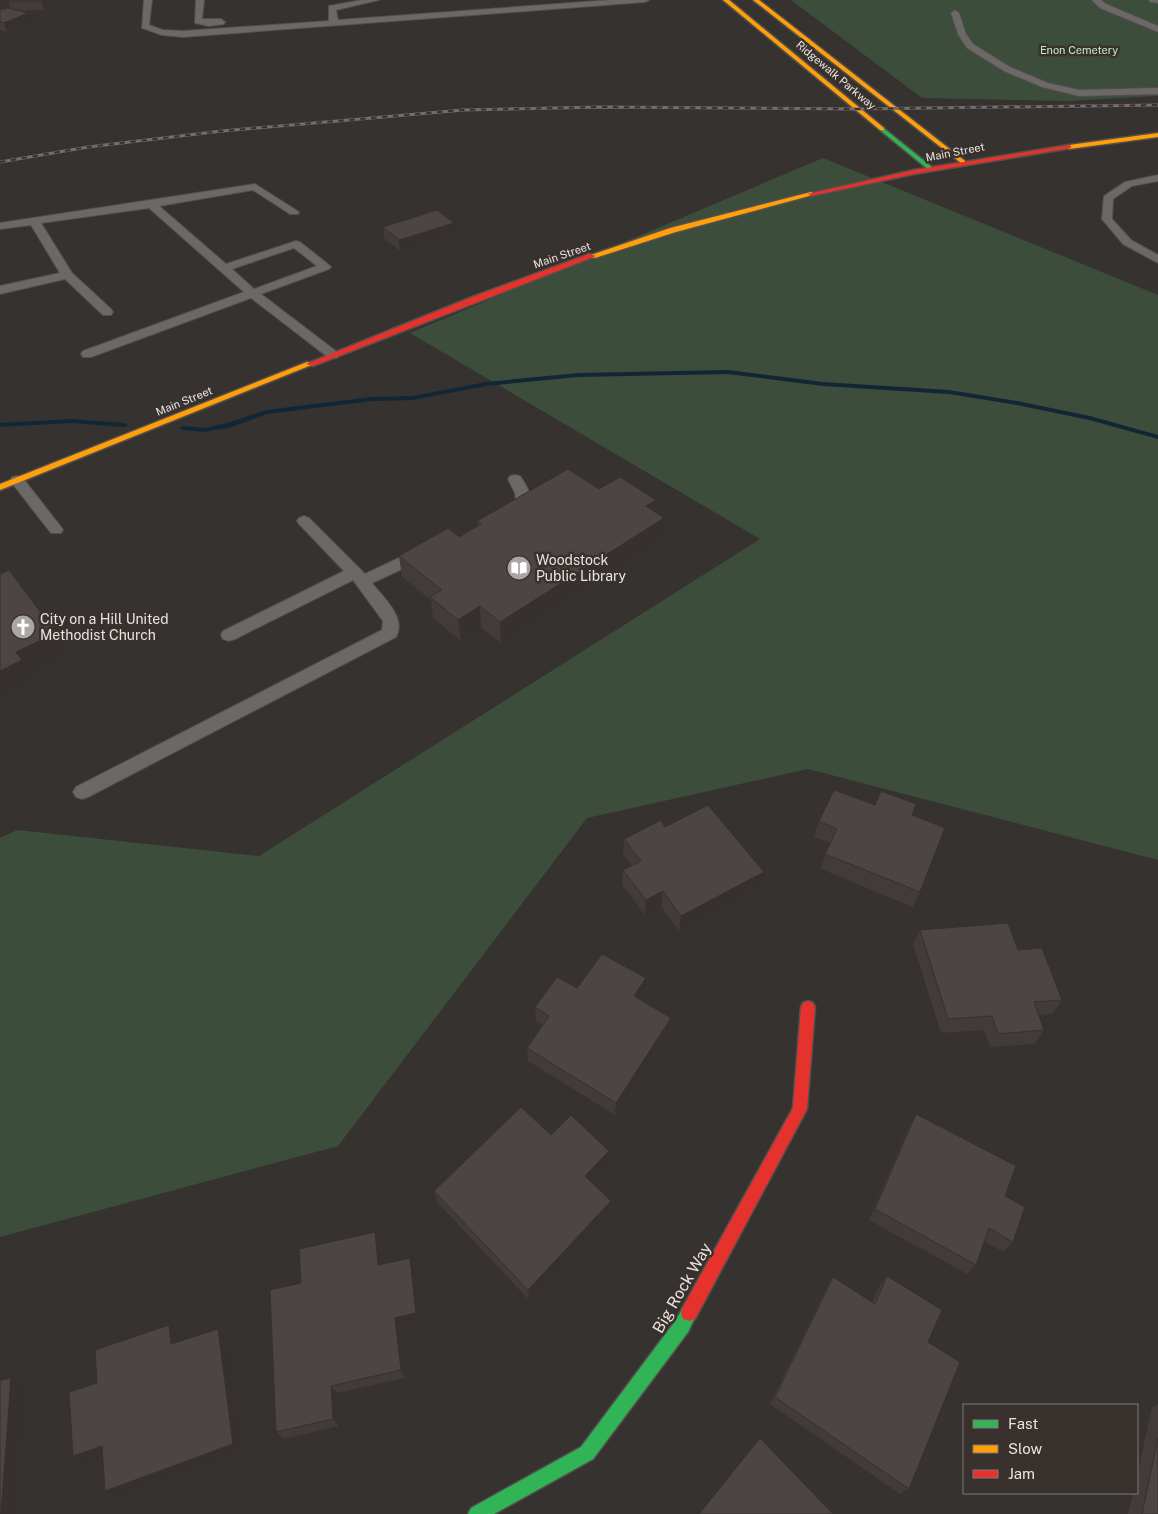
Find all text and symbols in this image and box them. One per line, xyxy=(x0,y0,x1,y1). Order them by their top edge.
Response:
street label: Ridgewalk Parkway xyxy=(794,38,878,112)
park label: Enon Cemetery xyxy=(1040,44,1118,56)
street label: Main Street xyxy=(925,140,985,164)
street label: Main Street xyxy=(532,240,592,270)
street label: Main Street xyxy=(154,384,214,418)
place label: Woodstock Public Library xyxy=(536,552,627,584)
library icon: Woodstock Public Library xyxy=(506,555,532,581)
place label: City on a Hill United Methodist Church xyxy=(40,611,169,643)
church icon: City on a Hill United Methodist Church xyxy=(10,614,36,640)
street label: Big Rock Way xyxy=(649,1239,716,1336)
legend xyxy=(963,1404,1138,1494)
text: Fast xyxy=(1008,1415,1038,1432)
text: Slow xyxy=(1008,1440,1043,1457)
text: Jam xyxy=(1008,1465,1035,1482)

